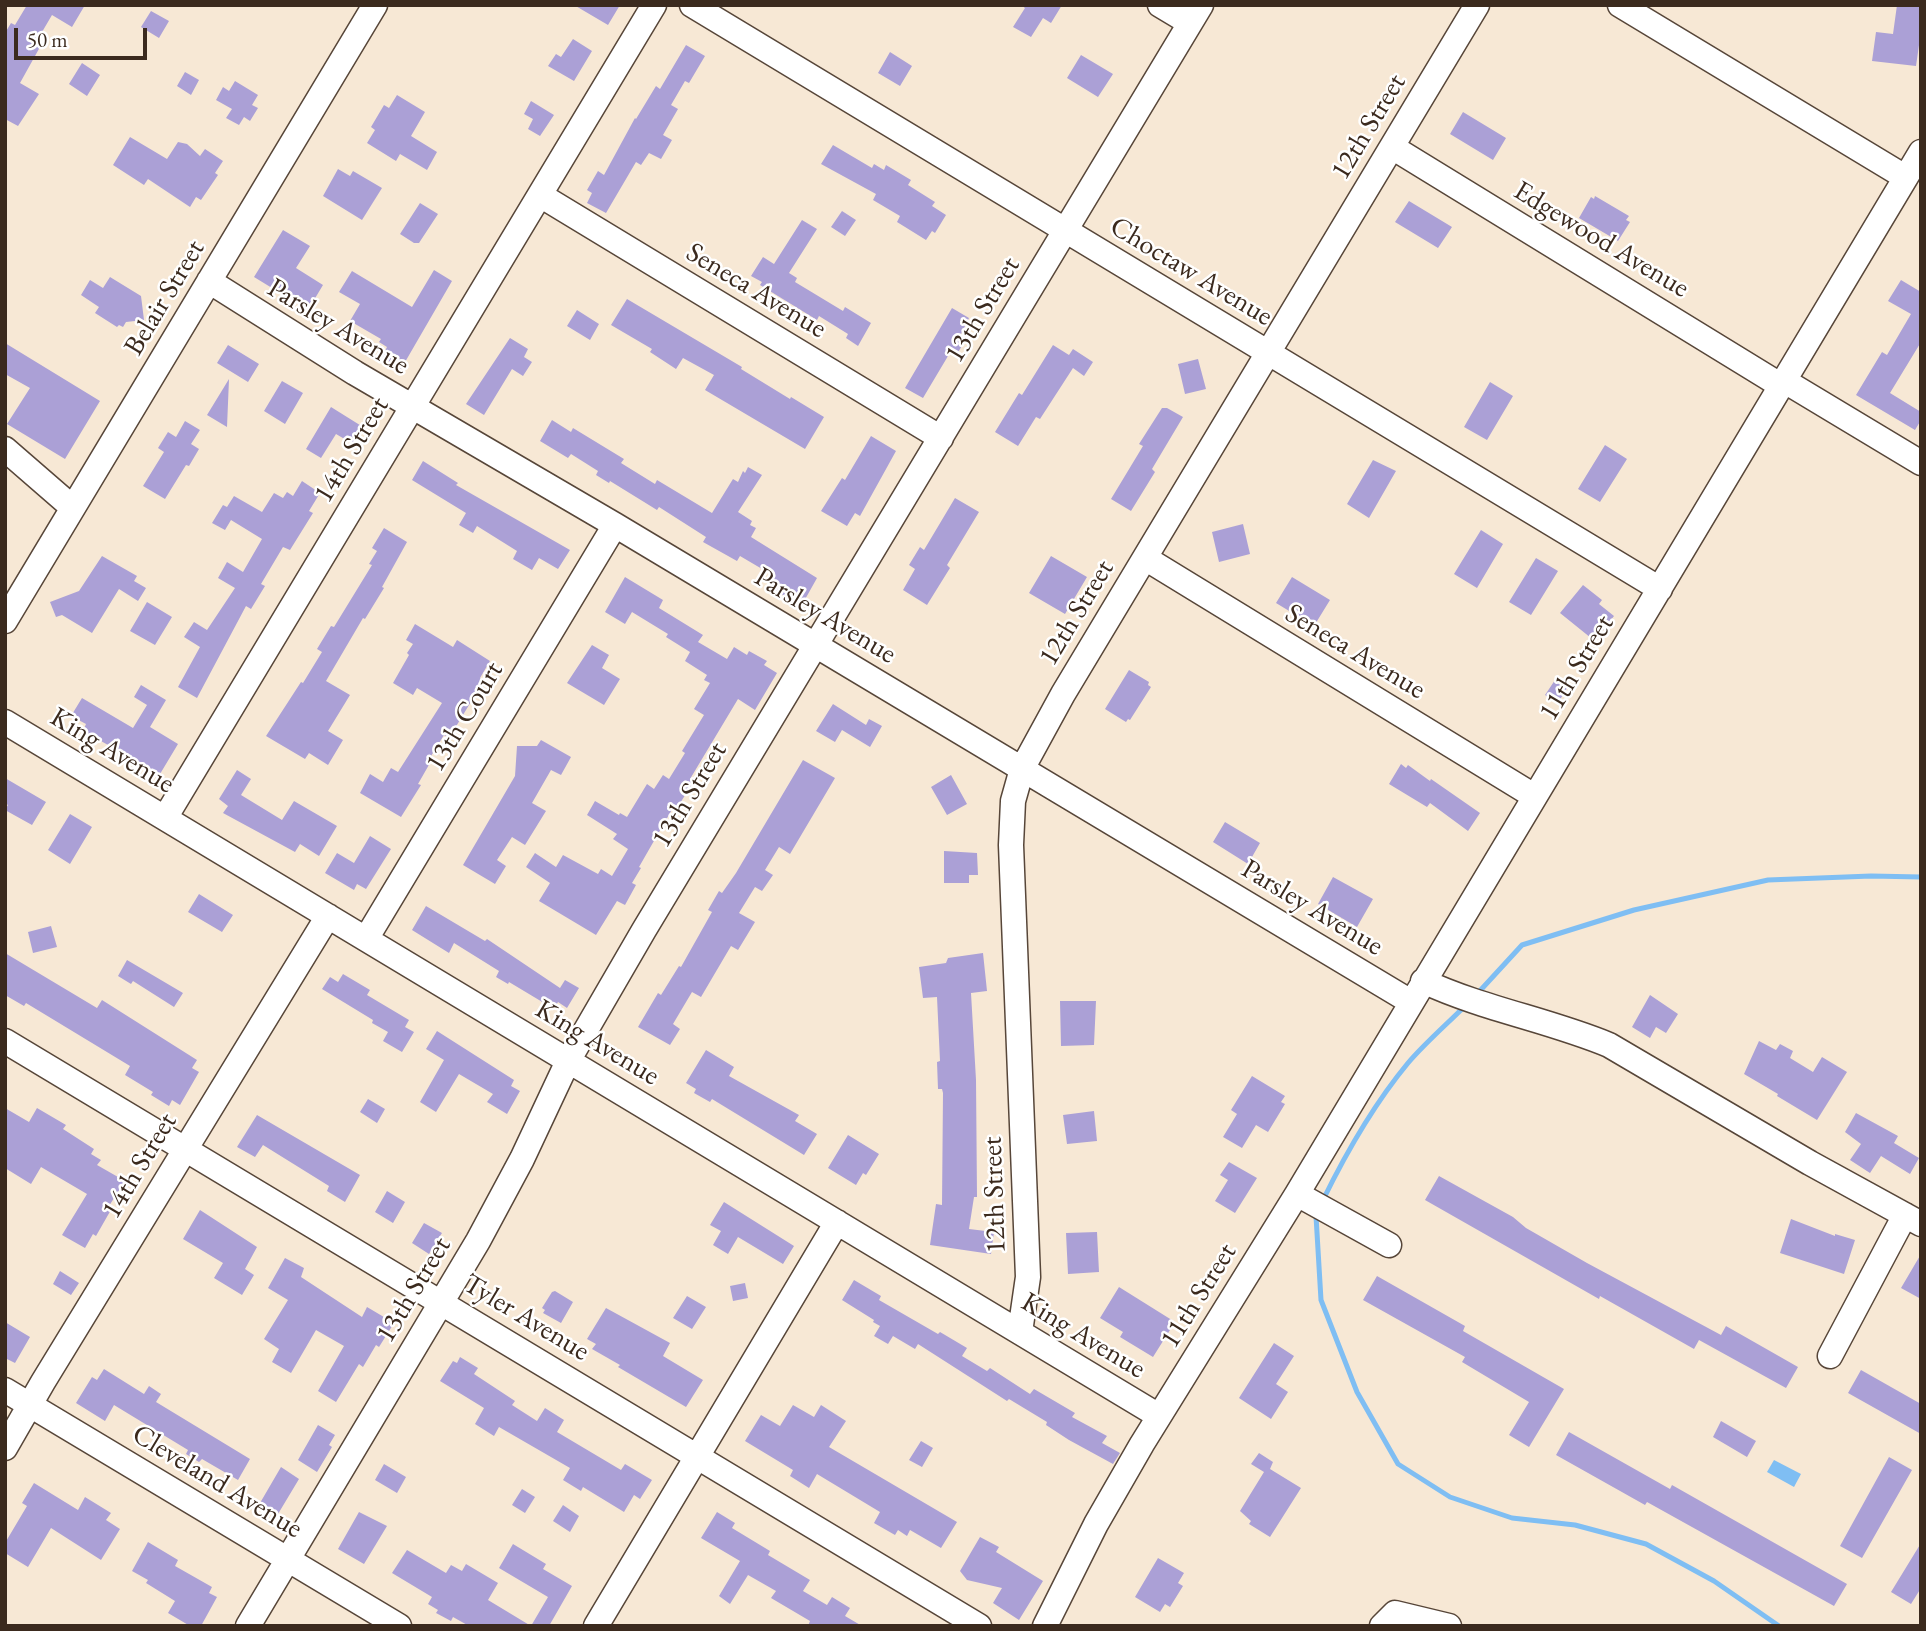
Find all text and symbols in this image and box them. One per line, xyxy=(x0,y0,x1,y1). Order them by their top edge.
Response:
scale bar xyxy=(18,14,150,58)
text: 50 m xyxy=(27,26,68,53)
street label: 12th Street xyxy=(1324,68,1414,186)
street label: Edgewood Avenue xyxy=(1507,174,1695,306)
street label: Choctaw Avenue xyxy=(1103,210,1279,334)
street label: Belair Street xyxy=(117,234,213,362)
street label: Seneca Avenue xyxy=(680,236,832,346)
street label: 13th Street xyxy=(938,251,1028,369)
street label: Parsley Avenue xyxy=(261,272,415,382)
street label: 14th Street xyxy=(307,391,397,509)
street label: 12th Street xyxy=(1032,554,1122,672)
street label: Parsley Avenue xyxy=(748,561,902,671)
street label: Seneca Avenue xyxy=(1279,597,1431,707)
street label: 11th Street xyxy=(1532,609,1622,727)
street label: 13th Court xyxy=(419,656,511,778)
street label: King Avenue xyxy=(44,701,180,801)
street label: 13th Street xyxy=(645,736,735,854)
street label: Parsley Avenue xyxy=(1235,853,1389,963)
street label: King Avenue xyxy=(529,993,665,1093)
street label: 14th Street xyxy=(95,1107,185,1225)
street label: 12th Street xyxy=(976,1136,1014,1254)
street label: 13th Street xyxy=(369,1231,459,1349)
street label: 11th Street xyxy=(1154,1237,1244,1355)
street label: Tyler Avenue xyxy=(457,1267,595,1369)
street label: King Avenue xyxy=(1015,1286,1151,1386)
street label: Cleveland Avenue xyxy=(126,1418,308,1546)

